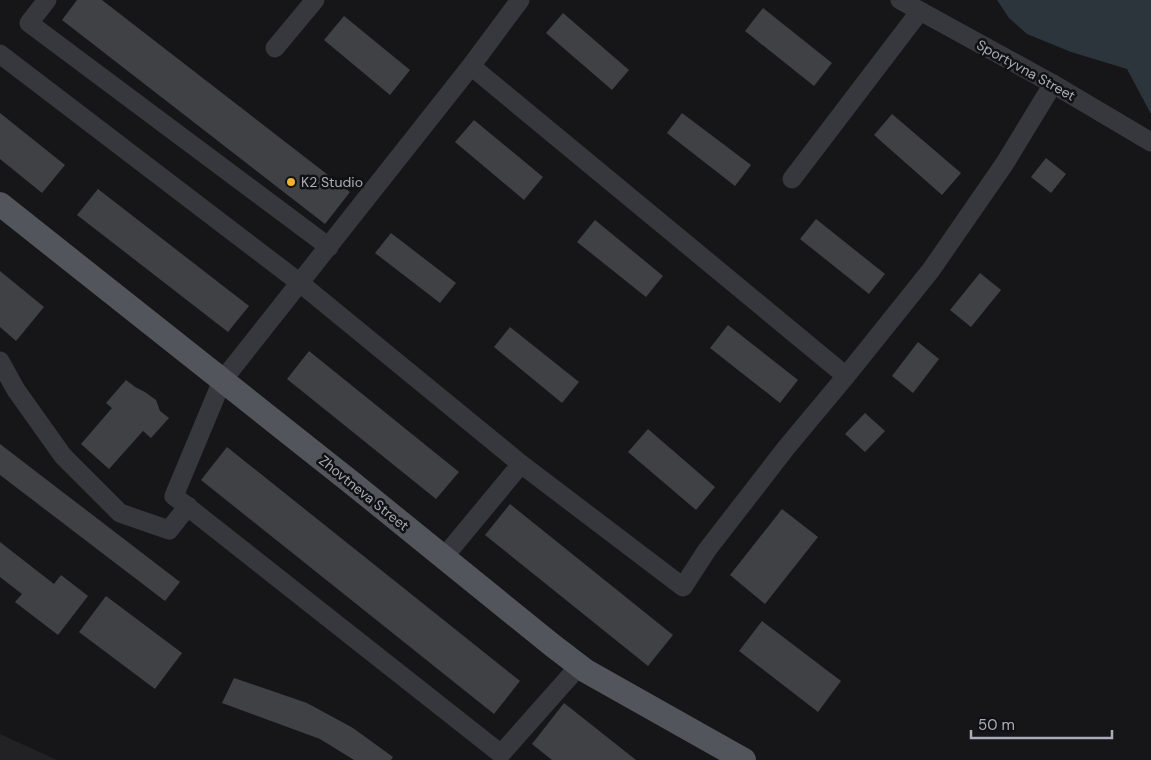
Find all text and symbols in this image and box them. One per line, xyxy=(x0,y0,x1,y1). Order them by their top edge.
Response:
street label: Sportyvna Street xyxy=(973,35,1079,105)
place label: K2 Studio xyxy=(301,173,363,191)
marker: K2 Studio xyxy=(285,176,297,188)
street label: Zhovtneva Street xyxy=(315,451,413,535)
scale bar xyxy=(971,708,1112,740)
text: 50 m xyxy=(978,715,1015,735)

